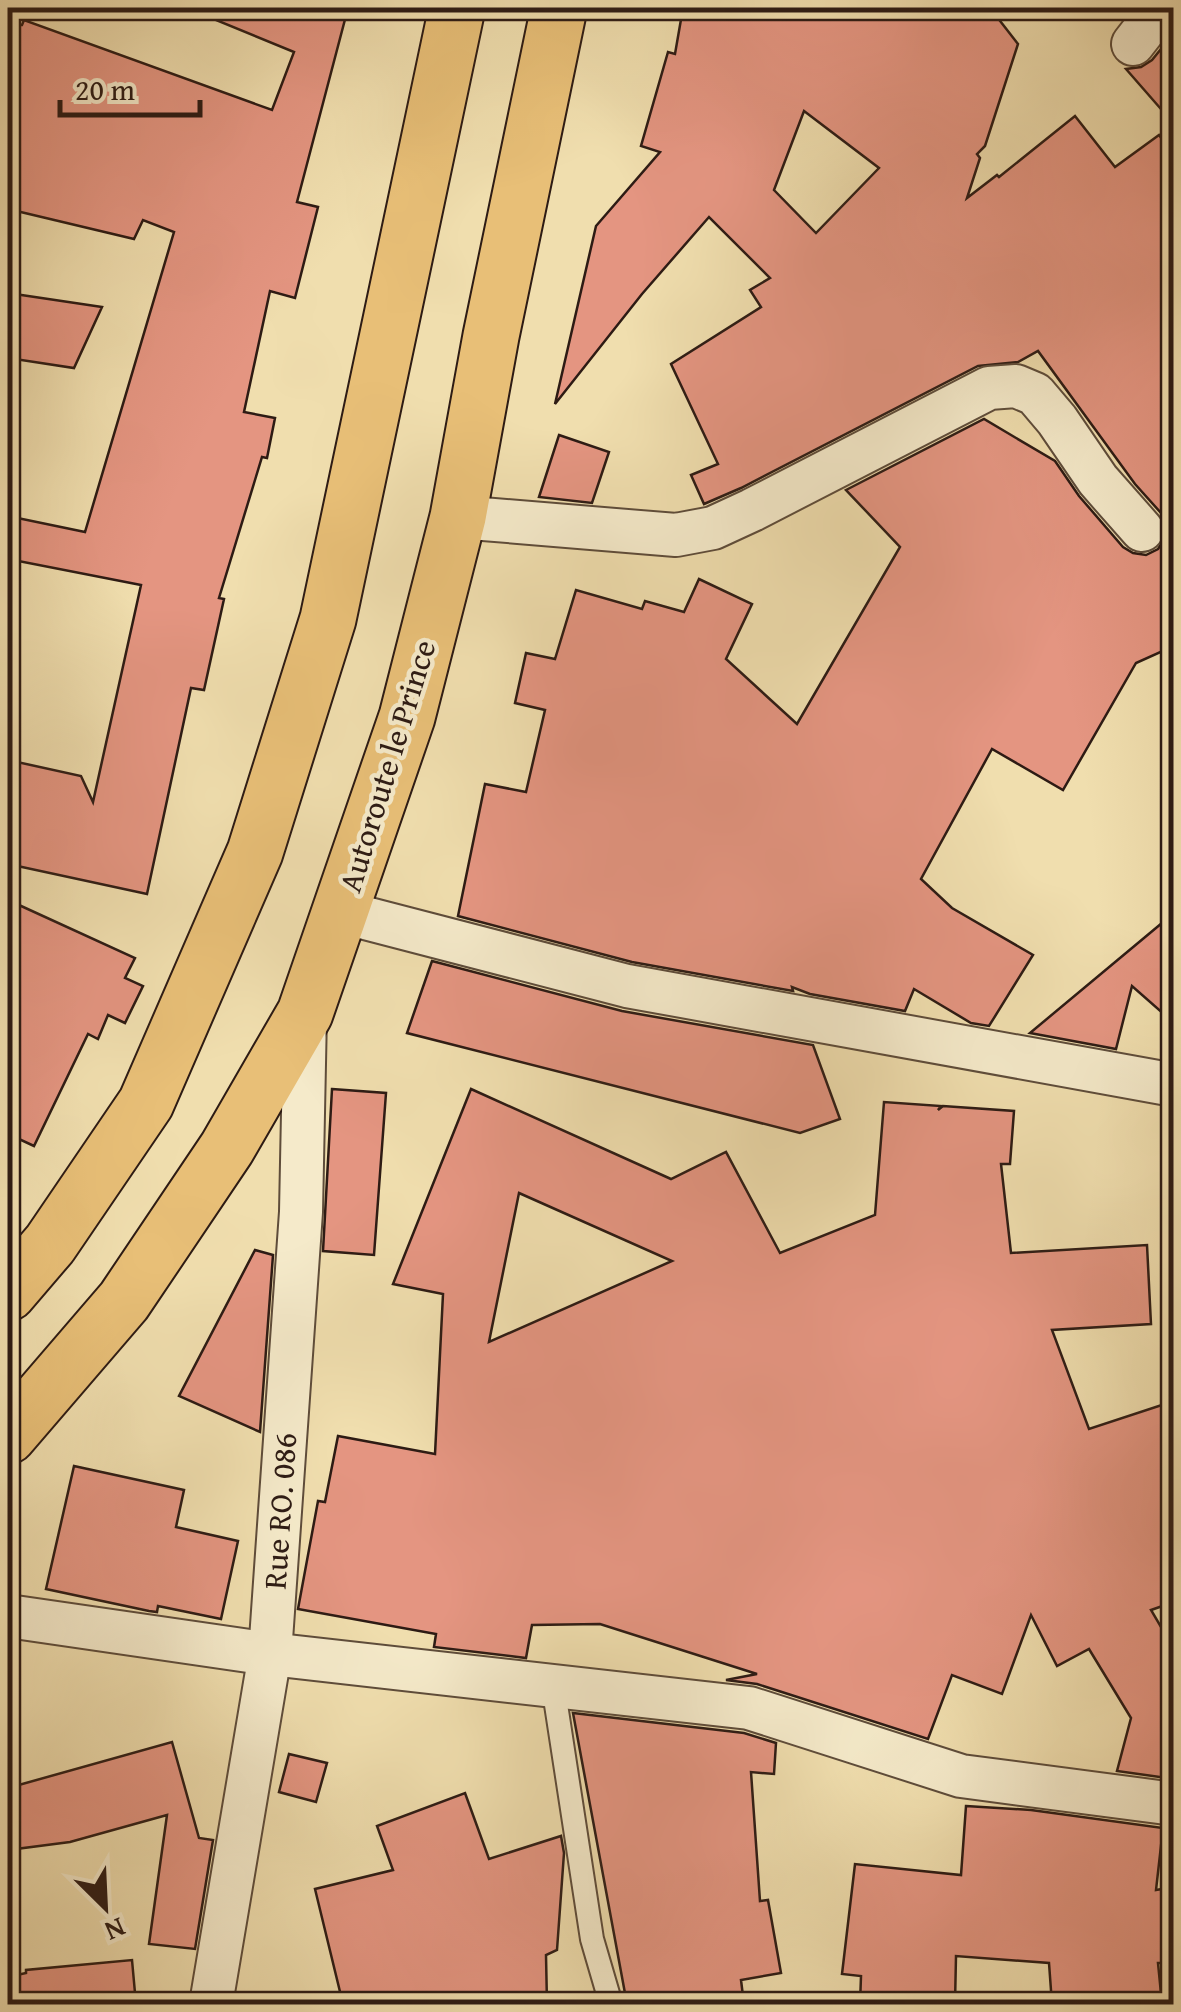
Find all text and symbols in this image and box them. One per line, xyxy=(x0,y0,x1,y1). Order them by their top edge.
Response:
scale bar xyxy=(60,55,200,117)
text: 20 m xyxy=(75,67,135,111)
street label: Autoroute le Prince xyxy=(326,634,447,898)
street label: Rue RO. 086 xyxy=(251,1431,308,1591)
north arrow xyxy=(55,1857,155,1957)
text: N xyxy=(98,1908,132,1953)

